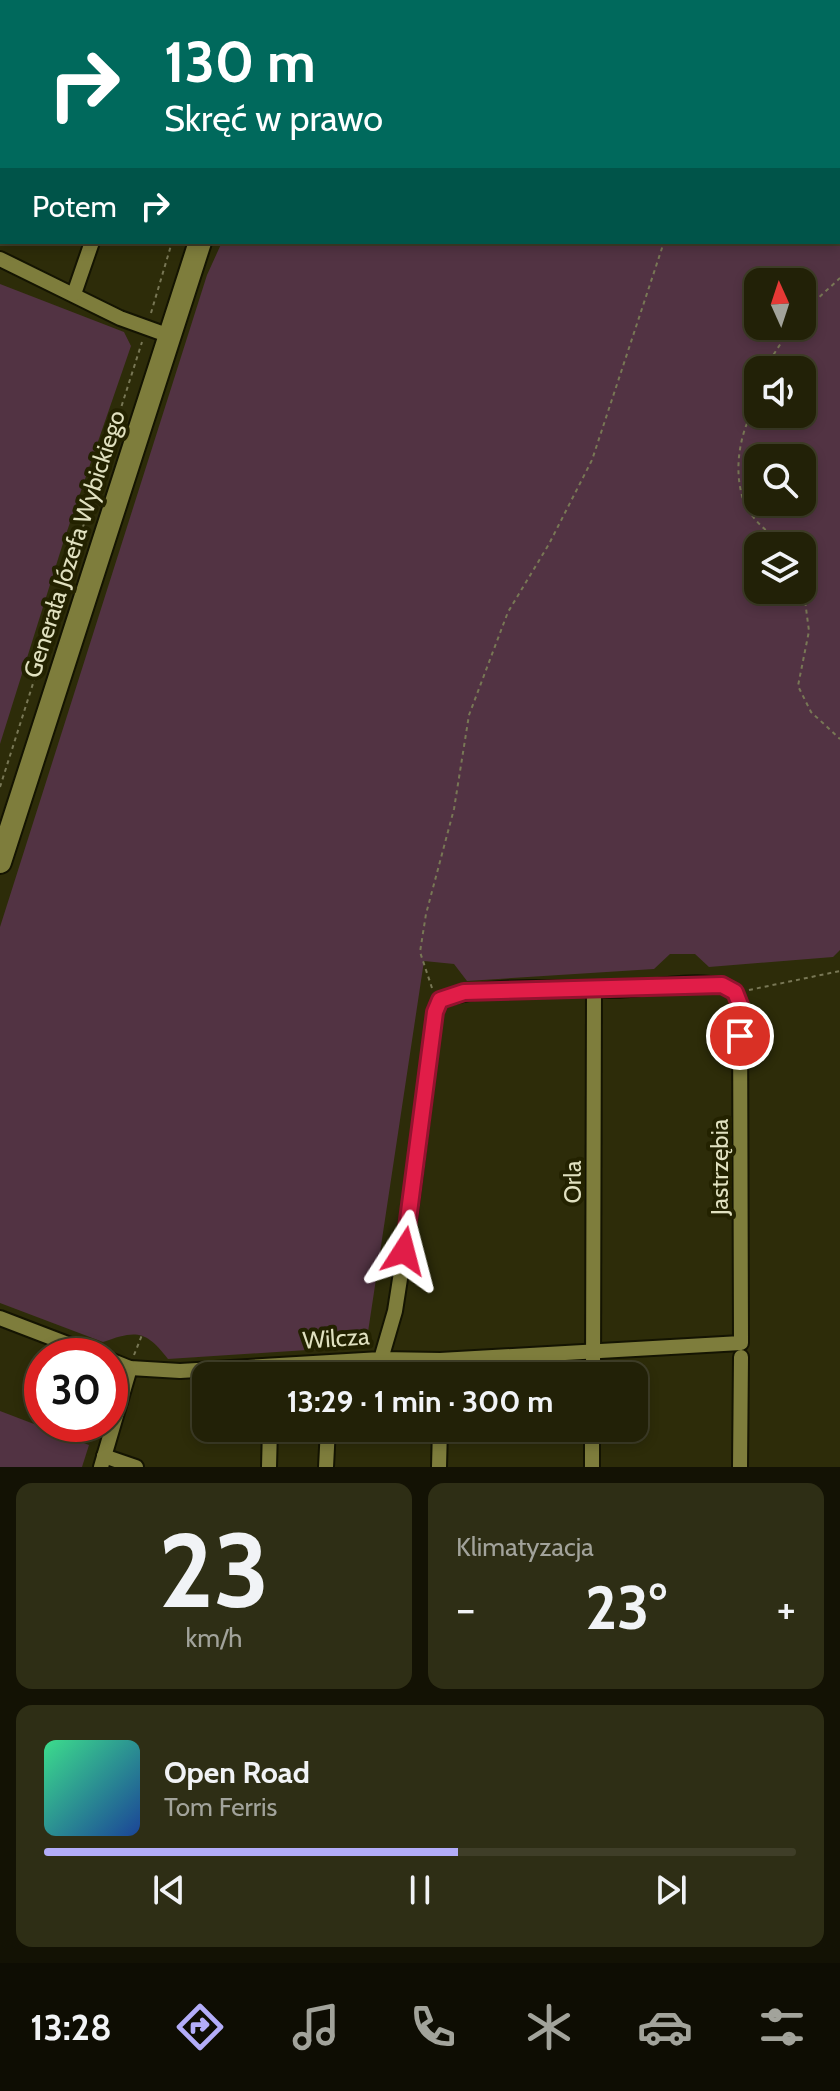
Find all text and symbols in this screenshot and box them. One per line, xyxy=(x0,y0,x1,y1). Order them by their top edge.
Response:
text: 130 m xyxy=(164,28,316,96)
icon: right xyxy=(32,32,136,136)
text: Skręć w prawo xyxy=(164,96,383,140)
icon: right xyxy=(133,184,177,228)
text: Potem xyxy=(32,188,117,225)
north arrow xyxy=(744,268,816,340)
map controls xyxy=(744,268,816,604)
button: sound xyxy=(744,356,816,428)
street label: Generała Józefa Wybickiego xyxy=(17,407,131,681)
button: search xyxy=(744,444,816,516)
button: layers xyxy=(744,532,816,604)
pin xyxy=(706,1002,774,1070)
icon: arrive xyxy=(718,1014,762,1058)
street label: Jastrzębia xyxy=(705,1118,734,1216)
street label: Orla xyxy=(558,1160,587,1204)
position arrow xyxy=(362,1209,446,1293)
street label: Wilcza xyxy=(302,1321,371,1355)
speed limit sign: 30 xyxy=(24,1338,128,1442)
text: 13:29 · 1 min · 300 m xyxy=(287,1383,553,1420)
text: 23 xyxy=(158,1507,270,1633)
text: Klimatyzacja xyxy=(456,1531,594,1563)
text: 23° xyxy=(585,1571,667,1644)
text: − xyxy=(456,1582,475,1635)
text: + xyxy=(777,1582,796,1635)
text: km/h xyxy=(186,1622,242,1654)
text: Open Road xyxy=(164,1754,310,1791)
text: Tom Ferris xyxy=(164,1791,277,1823)
icon: previous xyxy=(147,1868,191,1912)
icon: pause xyxy=(398,1868,442,1912)
icon: next xyxy=(649,1868,693,1912)
icon: directions xyxy=(172,1999,228,2055)
icon: music xyxy=(288,1999,344,2055)
icon: phone xyxy=(405,1999,461,2055)
icon: climate xyxy=(521,1999,577,2055)
icon: car xyxy=(637,1999,693,2055)
icon: filters xyxy=(754,1999,810,2055)
text: 13:28 xyxy=(30,2005,112,2049)

